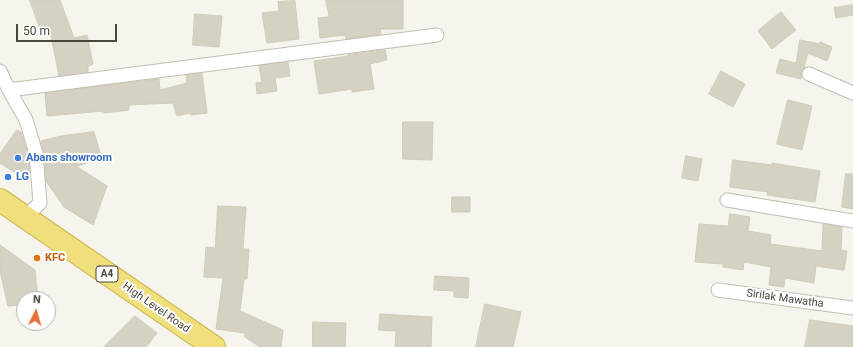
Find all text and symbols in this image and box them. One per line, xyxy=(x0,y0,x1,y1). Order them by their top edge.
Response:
scale bar xyxy=(18,16,119,42)
text: 50 m xyxy=(23,24,50,38)
place label: Abans showroom xyxy=(26,151,112,165)
marker: Abans showroom xyxy=(13,153,23,163)
place label: LG xyxy=(16,170,29,184)
marker: LG xyxy=(3,172,13,182)
place label: KFC xyxy=(45,251,65,265)
marker: KFC xyxy=(32,253,42,263)
road number: A4 xyxy=(96,266,118,282)
street label: High Level Road xyxy=(120,280,192,336)
street label: Sirilak Mawatha xyxy=(745,287,825,311)
north arrow xyxy=(16,291,56,331)
text: N xyxy=(33,293,41,306)

